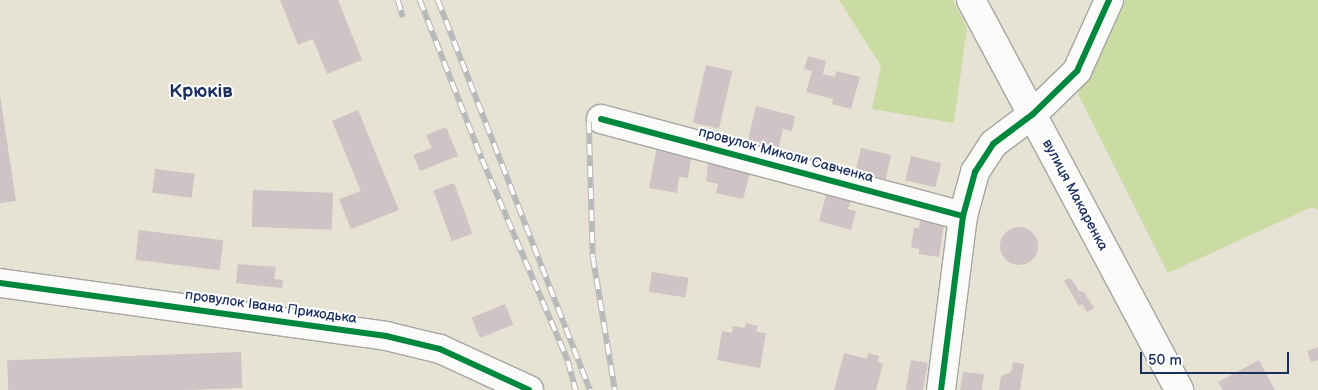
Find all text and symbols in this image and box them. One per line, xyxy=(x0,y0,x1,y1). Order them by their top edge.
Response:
district label: Крюків xyxy=(169,81,233,103)
street label: провулок Миколи Савченка xyxy=(697,124,875,186)
street label: вулиця Макаренка xyxy=(1038,136,1112,254)
street label: провулок Івана Приходька xyxy=(184,287,358,327)
scale bar xyxy=(1143,342,1292,374)
text: 50 m xyxy=(1148,351,1182,370)

